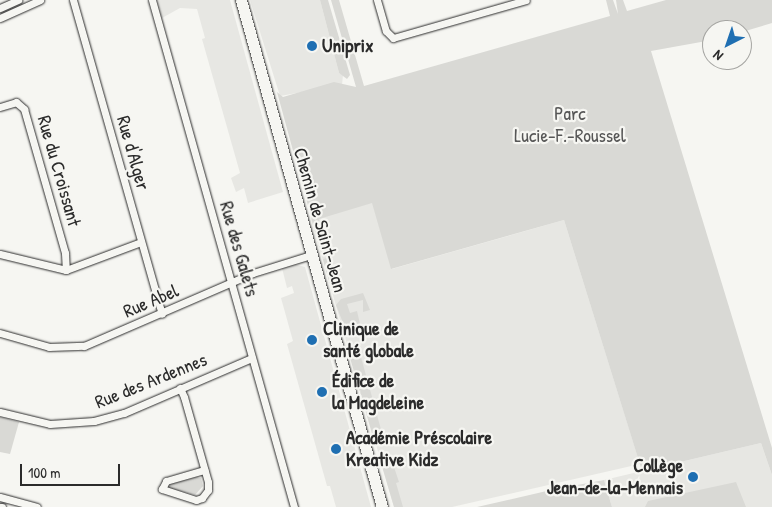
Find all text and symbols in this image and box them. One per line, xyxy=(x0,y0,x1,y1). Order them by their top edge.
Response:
north arrow xyxy=(702,20,752,70)
place label: Uniprix xyxy=(322,35,374,57)
marker: Uniprix xyxy=(306,40,318,52)
text: N xyxy=(708,46,727,66)
park label: Parc Lucie-F.-Roussel xyxy=(514,103,626,147)
street label: Rue du Croissant xyxy=(32,113,86,229)
street label: Rue d'Alger xyxy=(112,113,154,193)
street label: Chemin de Saint-Jean xyxy=(288,145,352,295)
street label: Rue des Galets xyxy=(215,199,263,299)
street label: Rue Abel xyxy=(120,279,182,323)
place label: Clinique de santé globale xyxy=(323,318,414,362)
marker: Clinique de santé globale xyxy=(305,333,319,347)
street label: Rue des Ardennes xyxy=(92,348,210,414)
place label: Édifice de la Magdeleine xyxy=(332,370,424,414)
marker: Édifice de la Magdeleine xyxy=(316,386,328,398)
place label: Académie Préscolaire Kreative Kidz xyxy=(346,427,492,471)
marker: Académie Préscolaire Kreative Kidz xyxy=(330,443,342,455)
scale bar xyxy=(22,454,122,486)
place label: Collège Jean-de-la-Mennais xyxy=(547,455,683,499)
text: 100 m xyxy=(28,462,61,483)
marker: Collège Jean-de-la-Mennais xyxy=(687,471,699,483)

